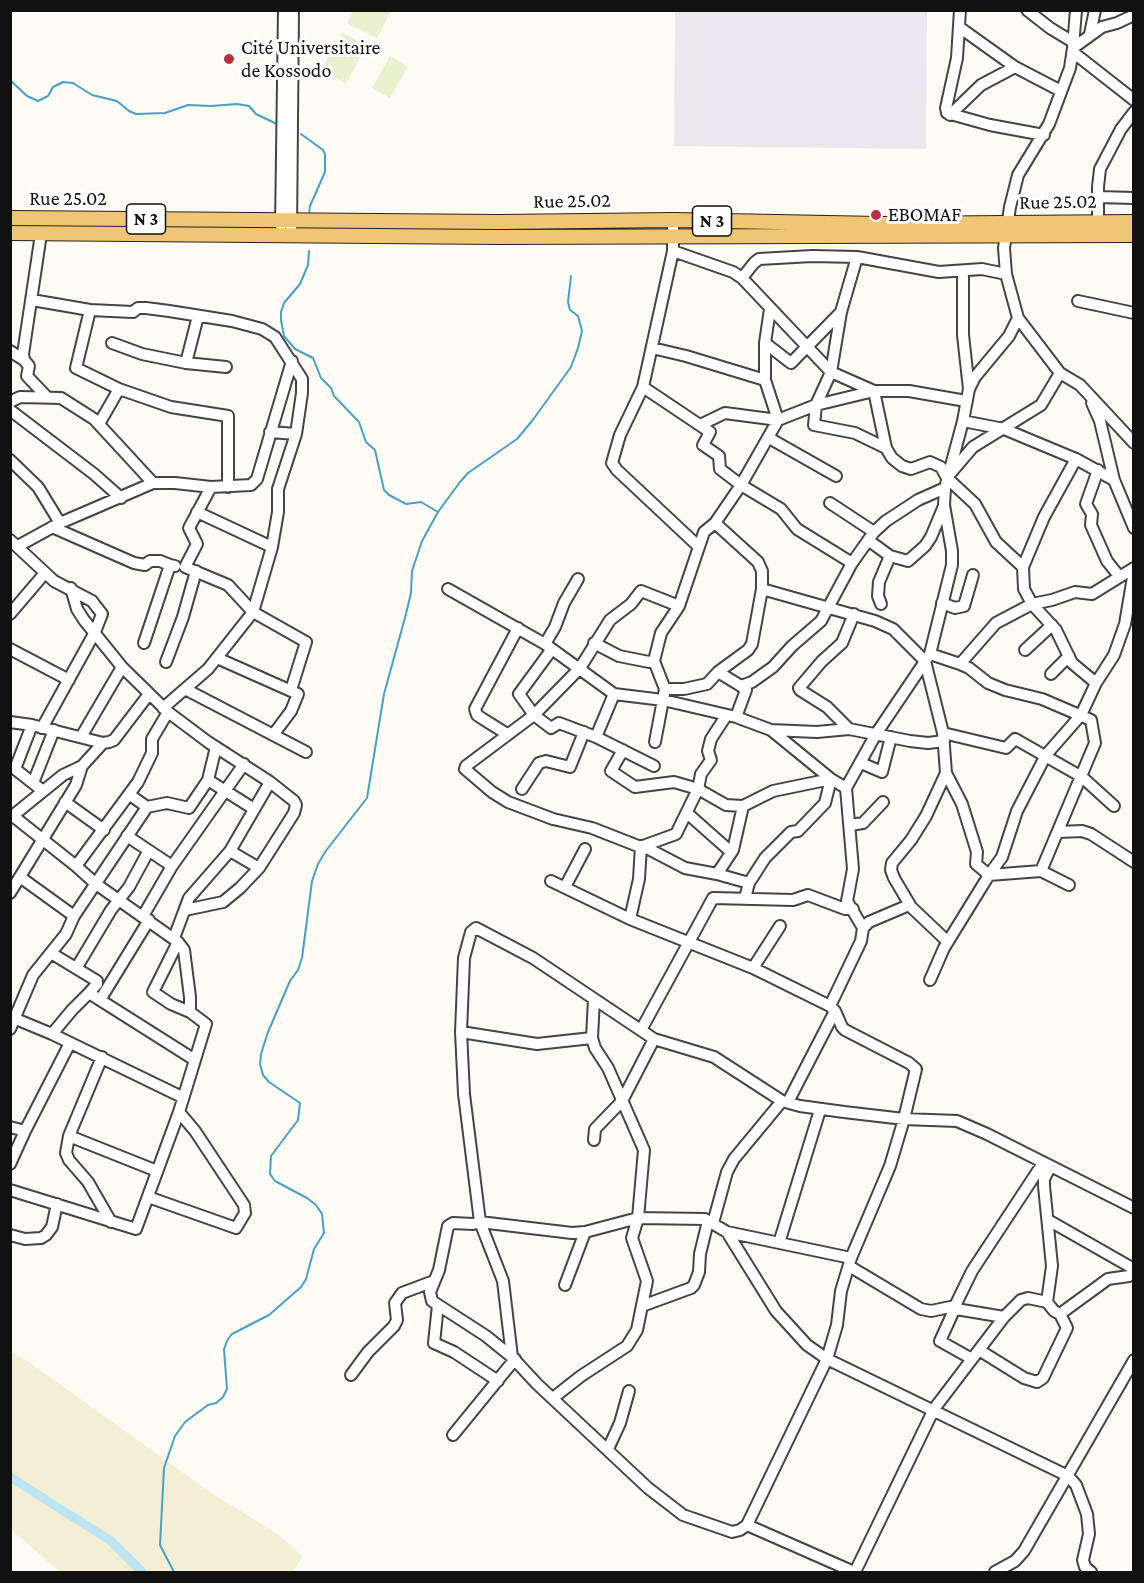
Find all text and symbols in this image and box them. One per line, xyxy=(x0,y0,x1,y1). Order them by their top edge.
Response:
place label: Cité Universitaire de Kossodo xyxy=(241,36,380,83)
marker: Cité Universitaire de Kossodo xyxy=(222,52,236,66)
street label: Rue 25.02 xyxy=(29,187,107,211)
street label: Rue 25.02 xyxy=(533,188,611,214)
street label: Rue 25.02 xyxy=(1019,189,1097,215)
place label: EBOMAF xyxy=(888,203,961,227)
road number: N 3 xyxy=(126,204,166,234)
road number: N 3 xyxy=(692,206,732,236)
marker: EBOMAF xyxy=(869,208,883,222)

